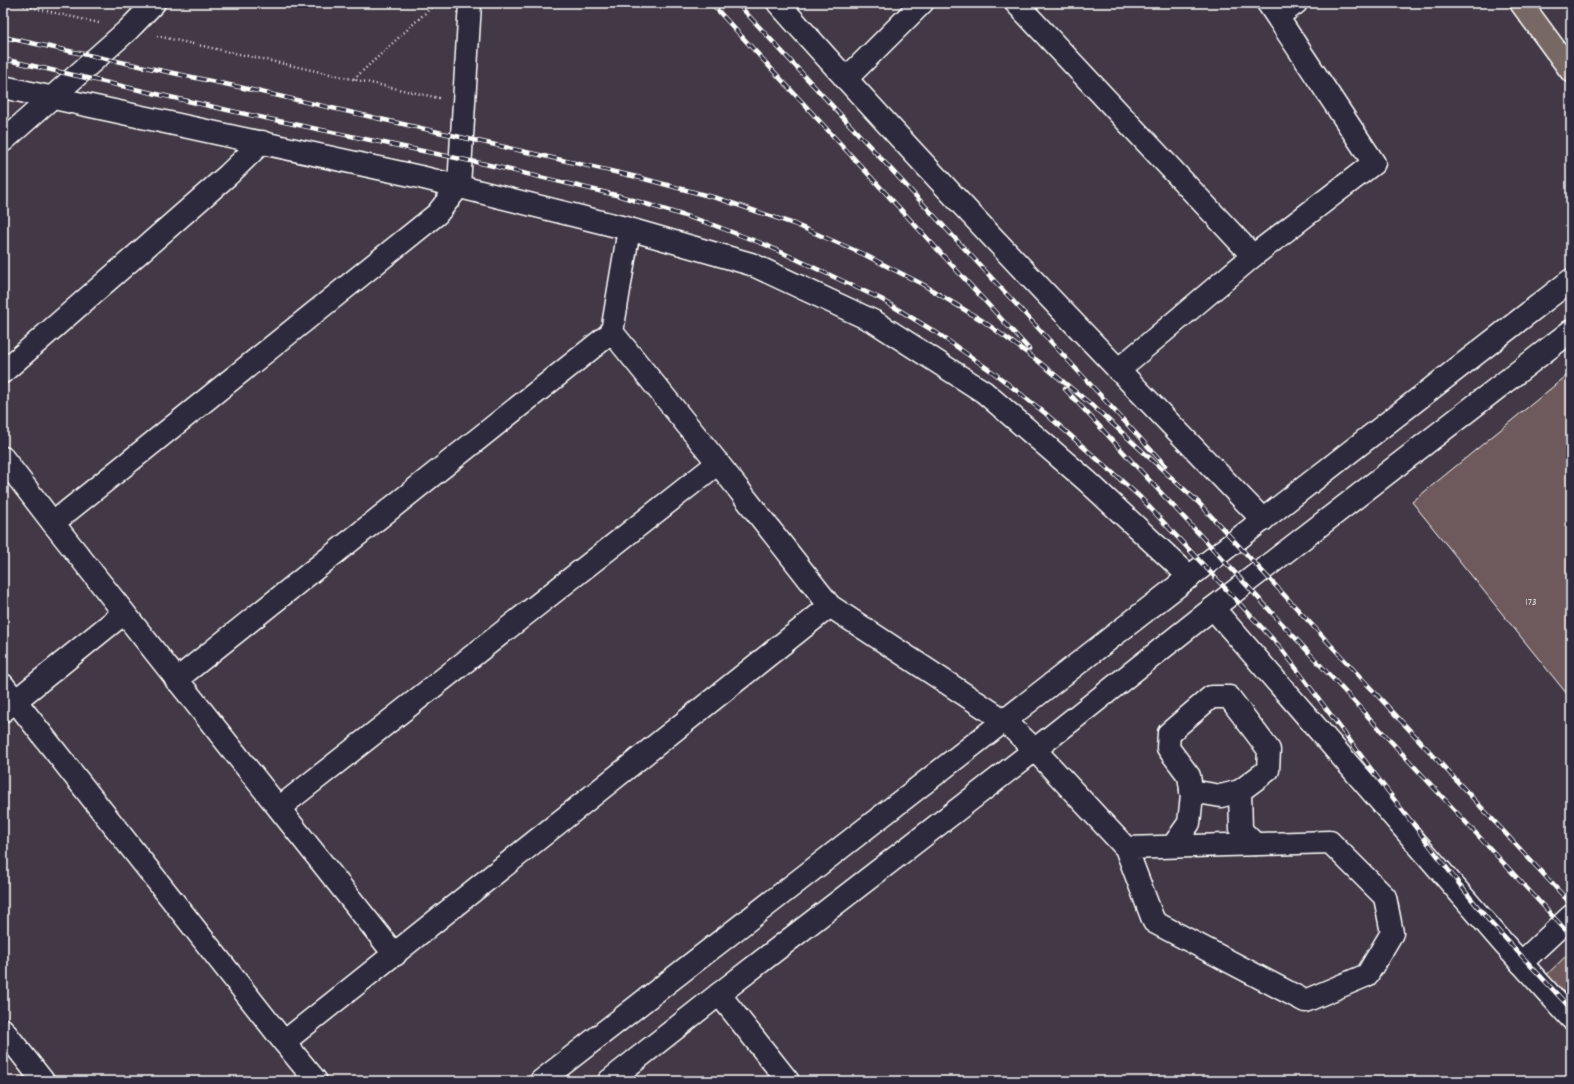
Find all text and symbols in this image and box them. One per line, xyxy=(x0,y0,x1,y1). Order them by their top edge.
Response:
house number: 173 xyxy=(1525,595,1537,611)

